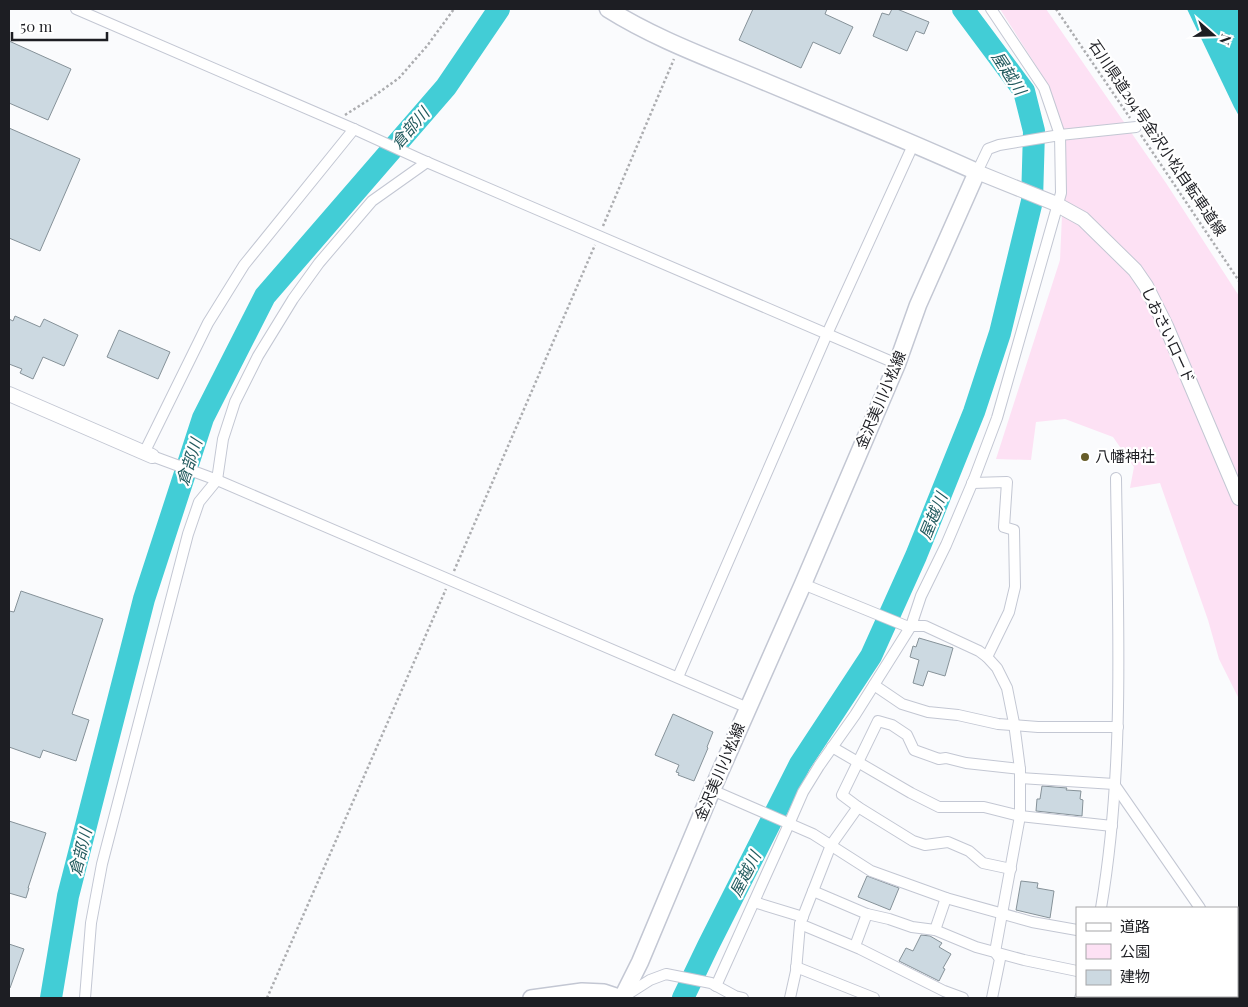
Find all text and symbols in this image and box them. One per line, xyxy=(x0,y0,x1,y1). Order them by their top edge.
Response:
scale bar xyxy=(12,10,108,42)
north arrow xyxy=(1188,10,1238,60)
text: 50 m xyxy=(20,16,53,36)
text: N xyxy=(1215,32,1236,48)
street label: 石川県道294号金沢小松自転車道線 xyxy=(1085,36,1231,239)
water label: 屋越川 xyxy=(988,47,1032,100)
water label: 倉部川 xyxy=(386,101,435,153)
street label: しおさいロード xyxy=(1138,283,1200,386)
street label: 金沢美川小松線 xyxy=(850,347,910,452)
water label: 倉部川 xyxy=(171,434,207,488)
place label: 八幡神社 xyxy=(1095,446,1155,466)
marker: 八幡神社 xyxy=(1079,451,1091,463)
water label: 屋越川 xyxy=(914,488,952,542)
street label: 金沢美川小松線 xyxy=(689,719,749,824)
water label: 倉部川 xyxy=(64,824,96,878)
water label: 屋越川 xyxy=(724,846,766,900)
legend xyxy=(1076,907,1238,997)
text: 道路 xyxy=(1120,916,1150,936)
text: 公園 xyxy=(1120,941,1150,961)
text: 建物 xyxy=(1120,966,1150,986)

